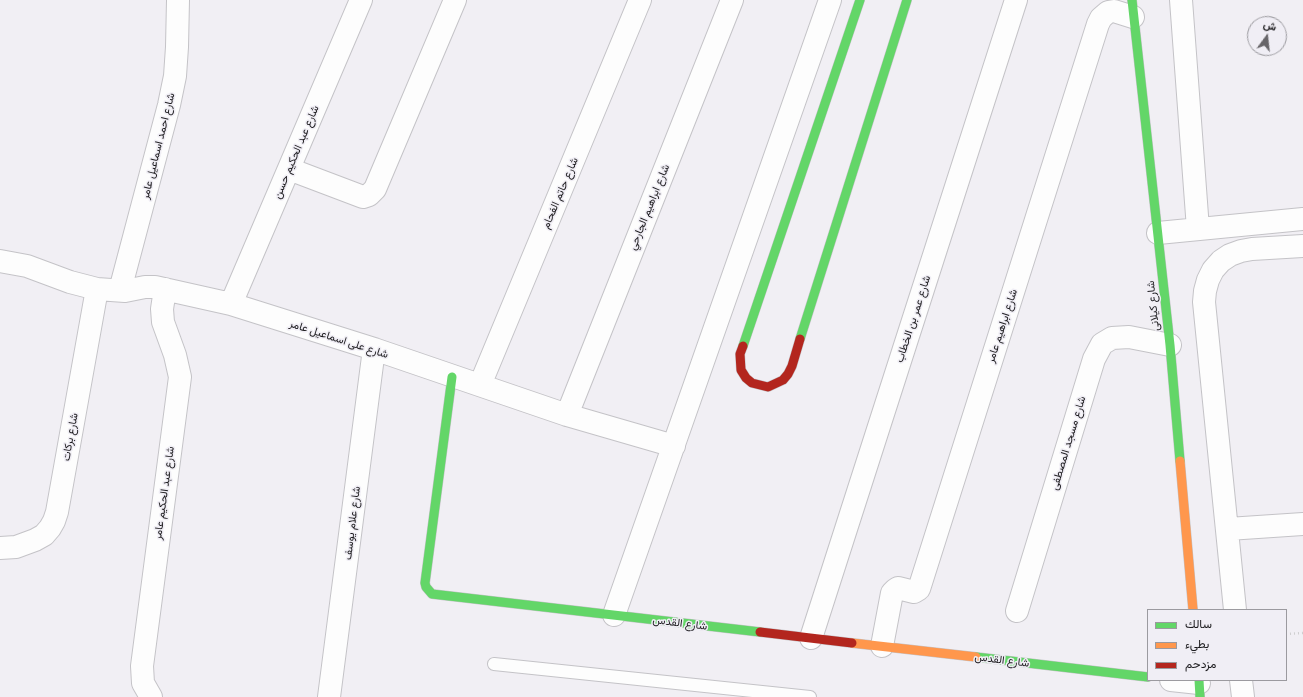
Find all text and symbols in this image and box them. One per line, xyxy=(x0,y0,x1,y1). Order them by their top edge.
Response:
north arrow xyxy=(1247,16,1287,56)
text: ش xyxy=(1262,17,1278,33)
street label: شارع احمد اسماعيل عامر xyxy=(138,91,178,201)
street label: شارع عبد الحكيم حسن xyxy=(270,103,322,201)
street label: شارع حاتم الفحام xyxy=(539,155,581,231)
street label: شارع ابراهيم الجارحي xyxy=(626,162,672,252)
street label: شارع عمر بن الخطاب xyxy=(893,274,933,364)
street label: شارع كيلانى xyxy=(1144,280,1162,332)
street label: شارع ابراهيم عامر xyxy=(984,287,1020,365)
street label: شارع على اسماعيل عامر xyxy=(288,317,390,361)
street label: شارع مسجد المصطفى xyxy=(1047,394,1089,492)
street label: شارع بركات xyxy=(59,412,81,462)
street label: شارع عبد الحكيم عامر xyxy=(151,445,177,541)
street label: شارع علام يوسف xyxy=(341,485,363,561)
legend xyxy=(1147,609,1287,681)
street label: شارع القدس xyxy=(652,613,708,633)
text: سالك xyxy=(1185,616,1212,631)
text: بطيء xyxy=(1185,636,1209,651)
street label: شارع القدس xyxy=(974,650,1030,670)
text: مزدحم xyxy=(1185,656,1216,671)

